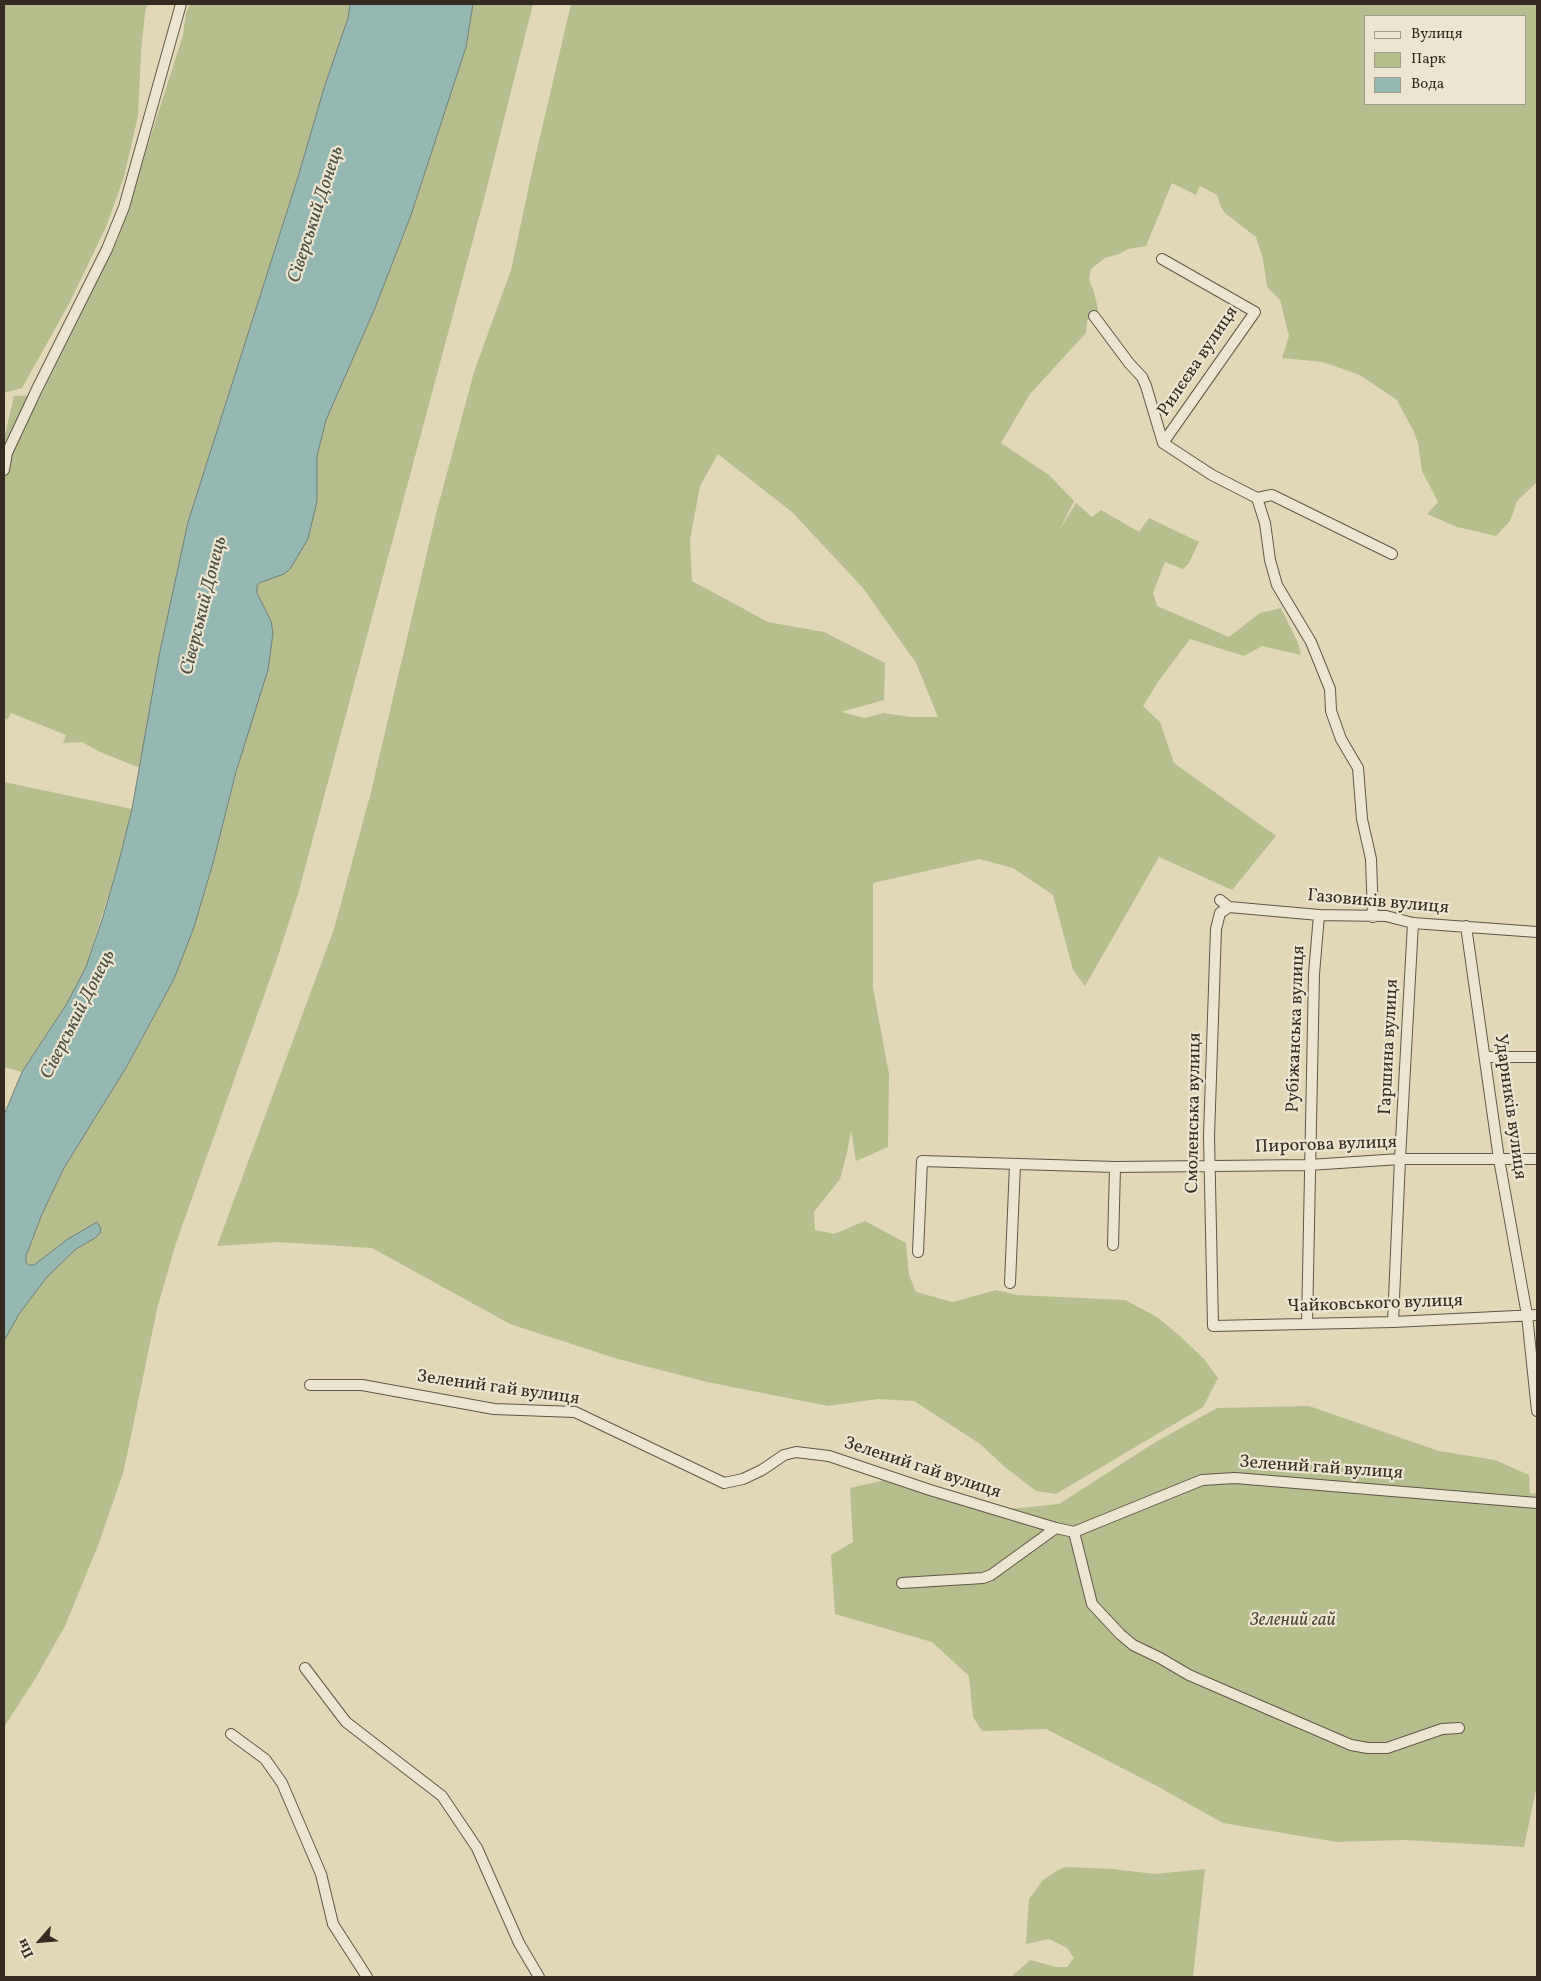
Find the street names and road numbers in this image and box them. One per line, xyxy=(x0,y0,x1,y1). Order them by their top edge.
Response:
street label: Рилєєва вулиця xyxy=(1154,303,1244,421)
street label: Газовиків вулиця xyxy=(1306,886,1450,920)
street label: Рубіжанська вулиця xyxy=(1283,945,1311,1113)
street label: Гаршина вулиця xyxy=(1376,978,1404,1116)
street label: Смоленська вулиця xyxy=(1183,1032,1207,1194)
street label: Ударників вулиця xyxy=(1488,1033,1530,1181)
street label: Пирогова вулиця xyxy=(1255,1133,1397,1159)
street label: Чайковського вулиця xyxy=(1287,1291,1463,1319)
street label: Зелений гай вулиця xyxy=(415,1367,581,1411)
street label: Зелений гай вулиця xyxy=(841,1433,1003,1505)
street label: Зелений гай вулиця xyxy=(1238,1453,1404,1485)

